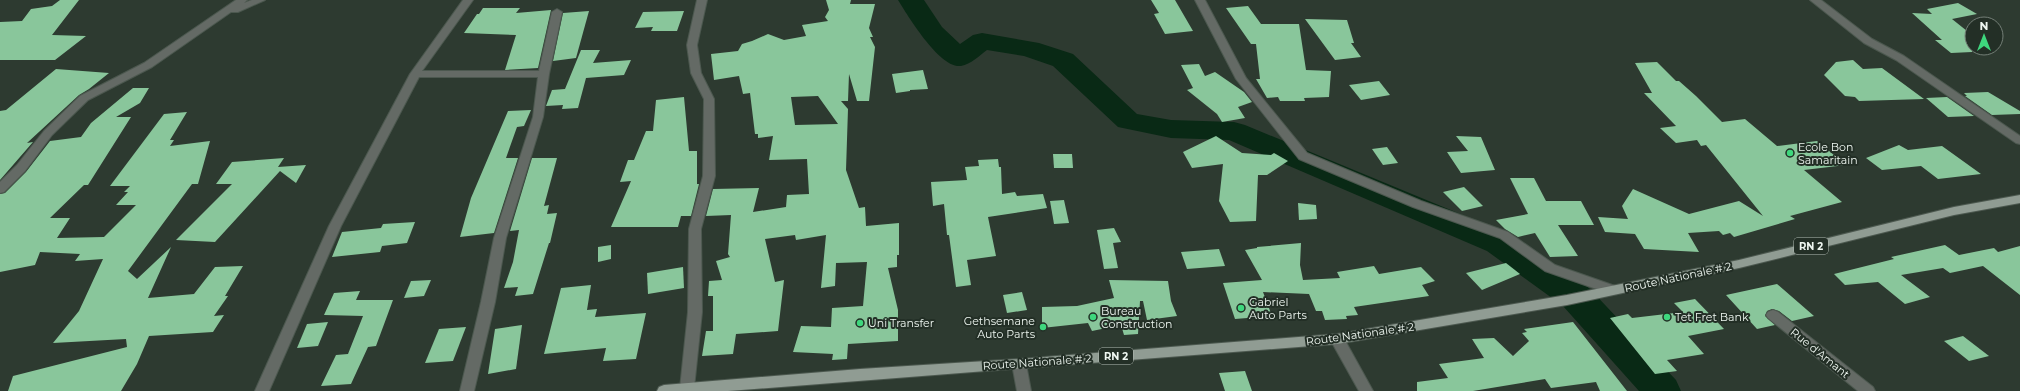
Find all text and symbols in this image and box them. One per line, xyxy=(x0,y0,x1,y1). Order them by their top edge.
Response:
north arrow xyxy=(1964,16,2004,56)
text: N xyxy=(1980,19,1988,33)
place label: Ecole Bon Samaritain xyxy=(1798,140,1858,167)
marker: Ecole Bon Samaritain xyxy=(1785,148,1795,158)
road number: RN 2 xyxy=(1794,238,1828,254)
street label: Route Nationale # 2 xyxy=(1623,259,1733,295)
place label: Gabriel Auto Parts xyxy=(1249,295,1307,322)
marker: Gabriel Auto Parts xyxy=(1236,303,1246,313)
place label: Bureau Construction xyxy=(1101,304,1173,331)
place label: Tet Fret Bank xyxy=(1675,310,1749,324)
marker: Bureau Construction xyxy=(1088,312,1098,322)
marker: Tet Fret Bank xyxy=(1662,312,1672,322)
place label: Gethsemane Auto Parts xyxy=(964,314,1036,341)
place label: Uni Transfer xyxy=(868,316,934,330)
marker: Uni Transfer xyxy=(855,318,865,328)
street label: Route Nationale # 2 xyxy=(1305,319,1415,349)
marker: Gethsemane Auto Parts xyxy=(1038,322,1048,332)
street label: Rue d'Amant xyxy=(1788,325,1853,381)
road number: RN 2 xyxy=(1099,348,1133,364)
street label: Route Nationale # 2 xyxy=(982,351,1092,373)

